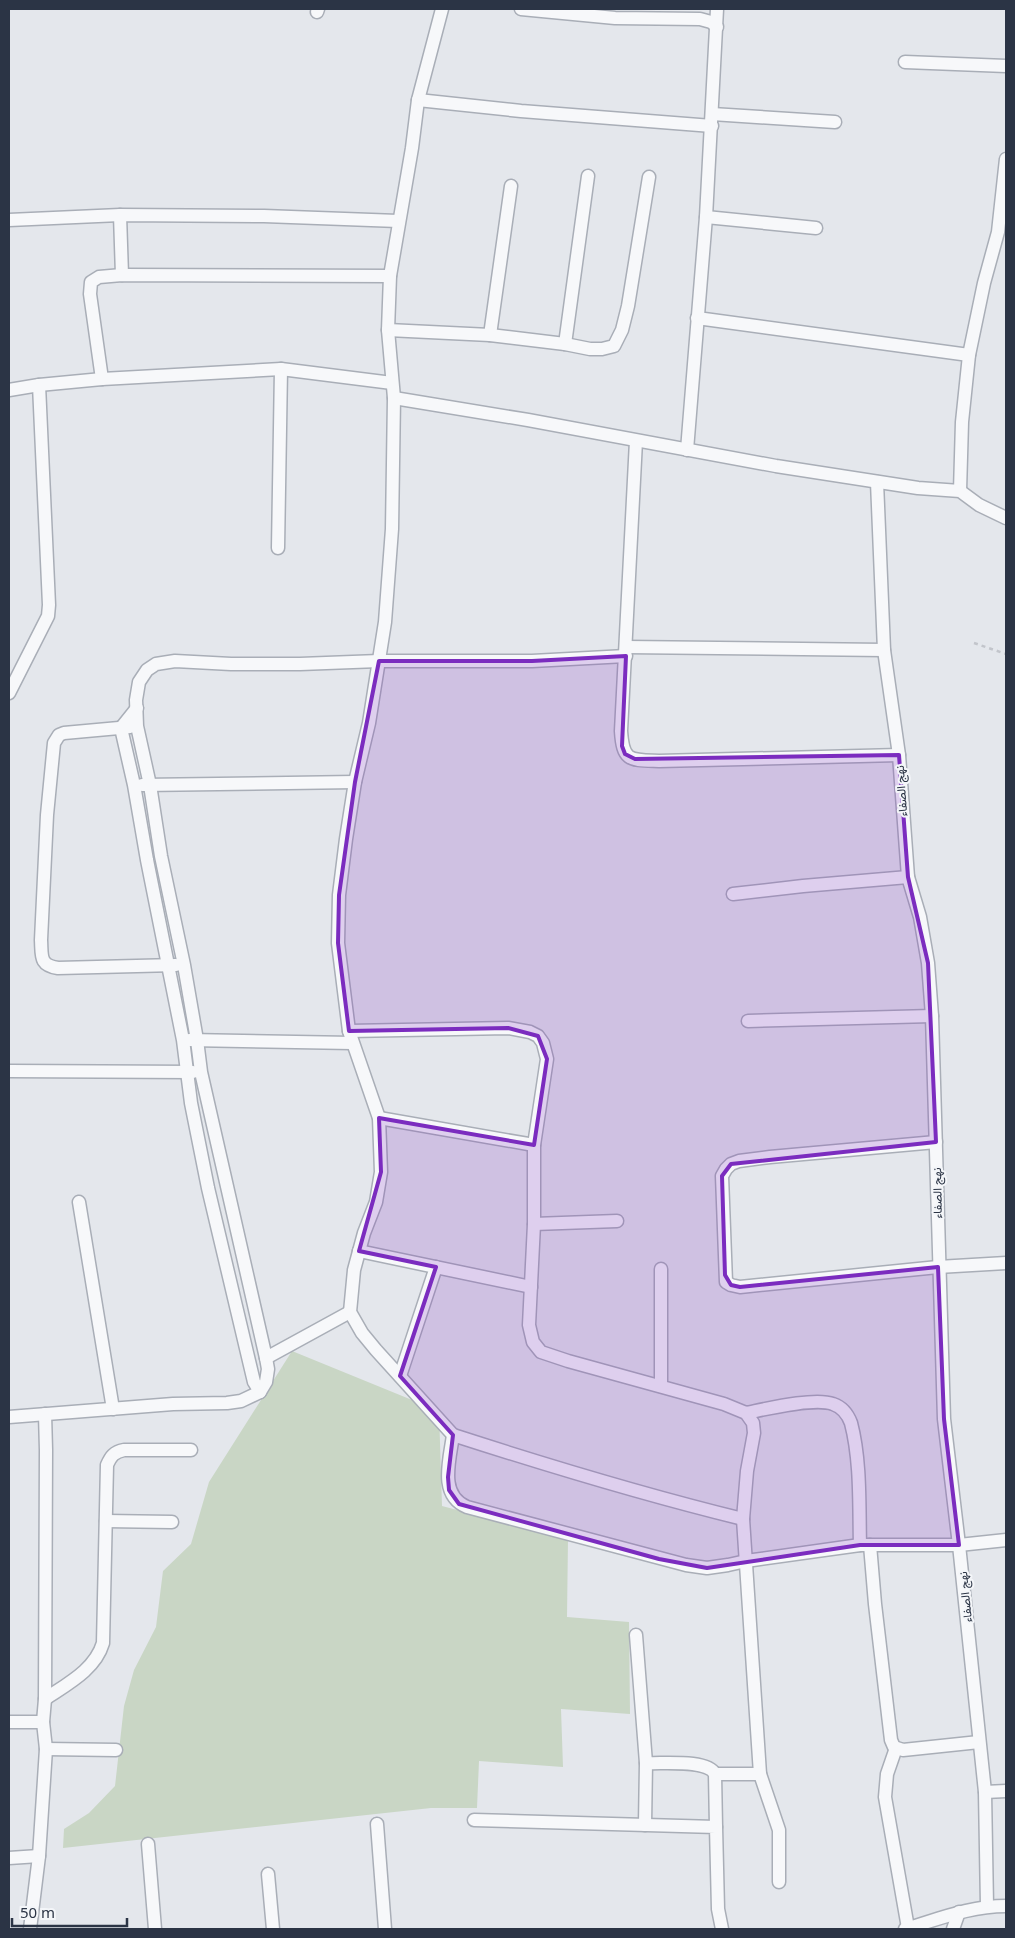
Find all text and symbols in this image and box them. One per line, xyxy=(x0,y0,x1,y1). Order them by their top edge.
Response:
street label: نهج الصفاء xyxy=(891,765,912,817)
street label: نهج الصفاء xyxy=(928,1167,947,1219)
street label: نهج الصفاء xyxy=(954,1570,977,1623)
scale bar xyxy=(12,1896,128,1928)
text: 50 m xyxy=(20,1902,55,1922)

